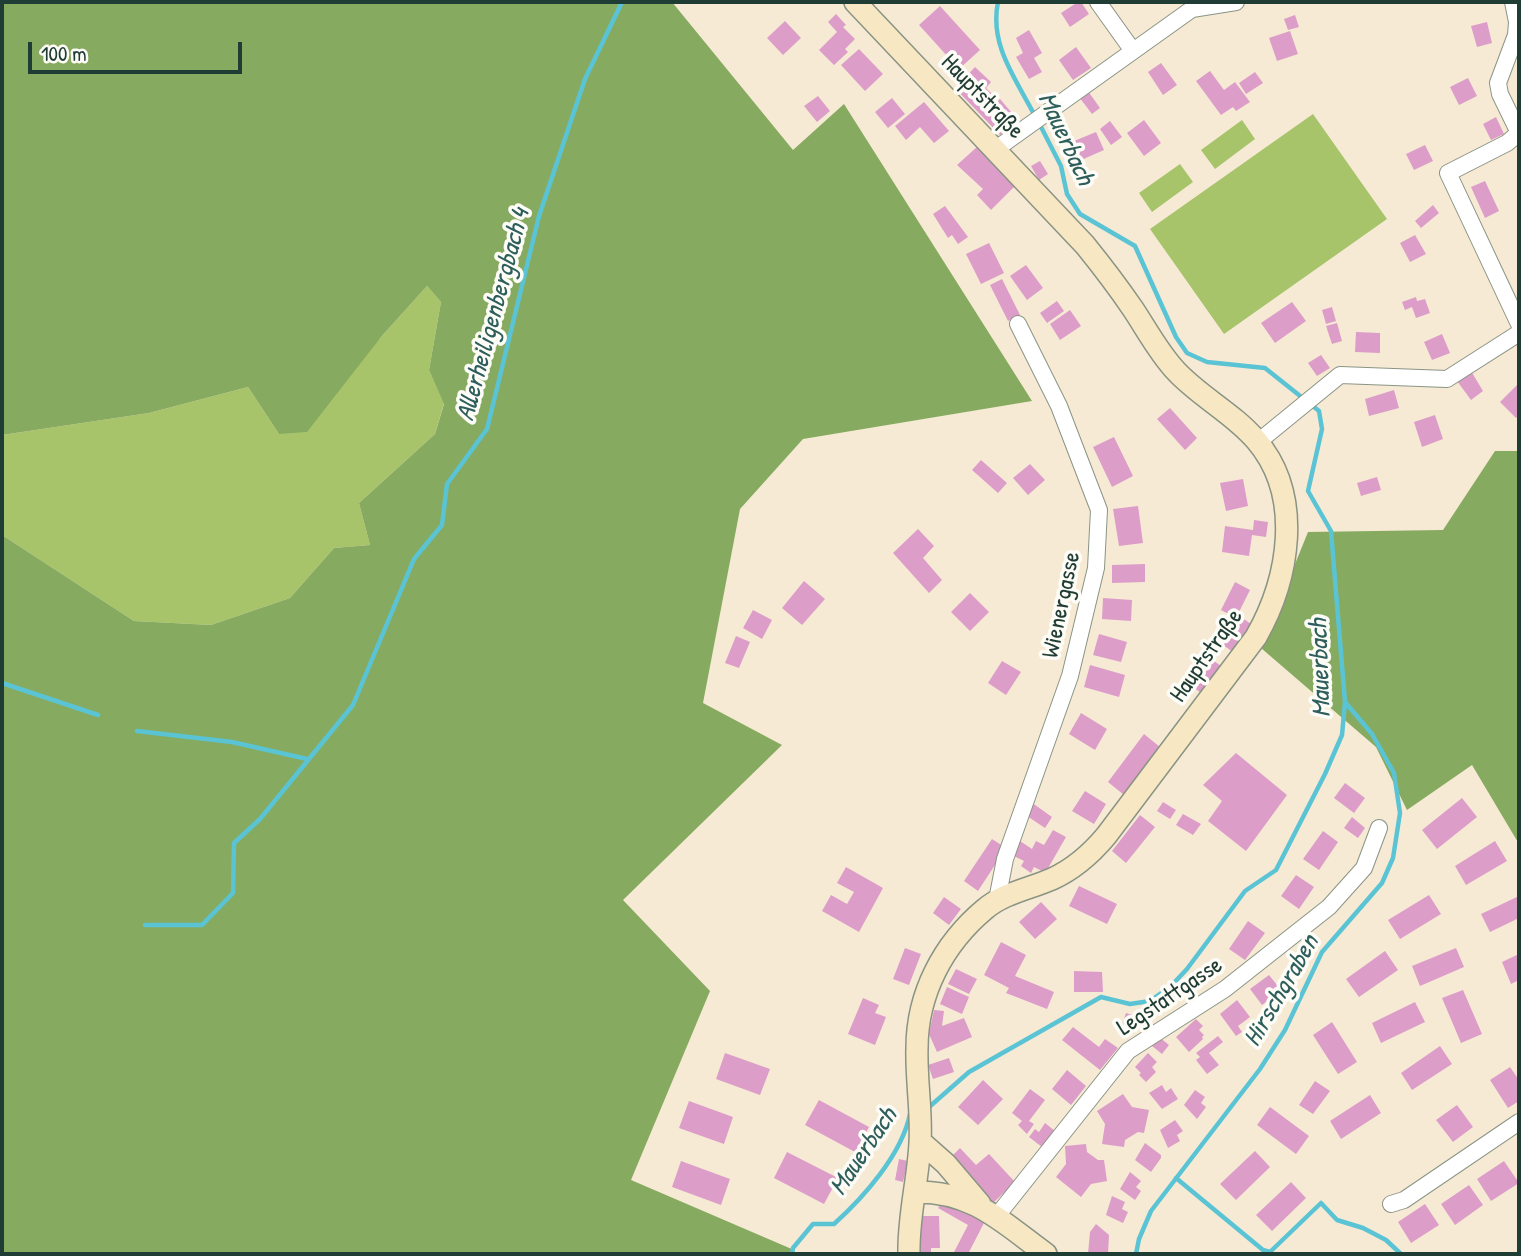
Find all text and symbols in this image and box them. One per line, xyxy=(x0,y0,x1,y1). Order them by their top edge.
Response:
scale bar xyxy=(32,28,245,72)
text: 100 m xyxy=(41,39,87,68)
street label: Hauptstraße xyxy=(934,48,1030,146)
water label: Mauerbach xyxy=(1030,88,1100,190)
water label: Allerheiligenbergbach 4 xyxy=(451,206,537,424)
street label: Wienergasse xyxy=(1037,549,1087,661)
street label: Hauptstraße xyxy=(1164,604,1250,708)
water label: Mauerbach xyxy=(1304,618,1338,718)
water label: Hirschgraben xyxy=(1238,930,1326,1052)
street label: Legstattgasse xyxy=(1112,951,1228,1043)
water label: Mauerbach xyxy=(824,1103,904,1201)

